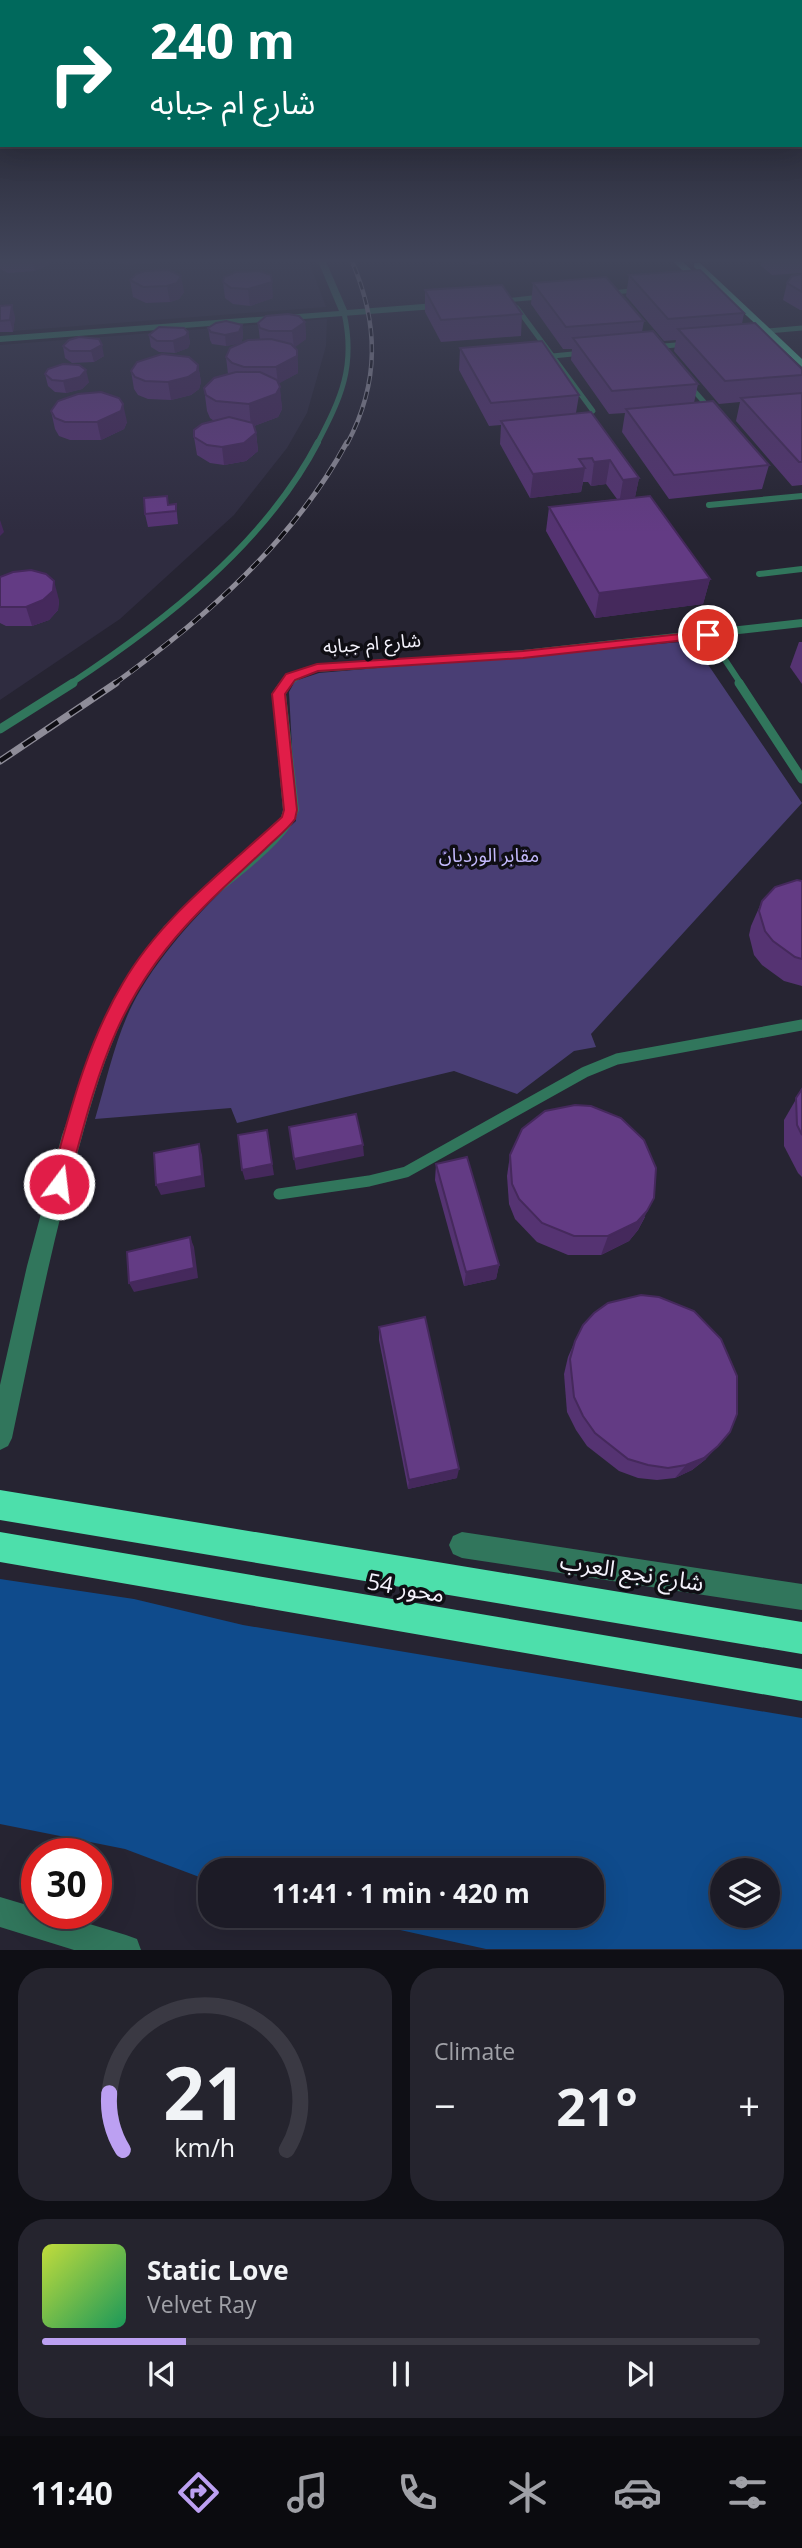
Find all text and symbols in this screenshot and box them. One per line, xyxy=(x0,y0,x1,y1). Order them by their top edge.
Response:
text: 240 m xyxy=(150,7,295,73)
icon: right xyxy=(35,28,126,119)
text: شارع ام جبابه xyxy=(150,80,315,123)
pin xyxy=(678,605,738,665)
icon: arrive xyxy=(689,616,727,654)
street label: شارع ام جبابه xyxy=(322,627,422,661)
park label: مقابر الورديان xyxy=(439,842,539,868)
position arrow xyxy=(22,1147,96,1221)
street label: شارع نجع العرب xyxy=(557,1544,706,1600)
street label: محور 54 xyxy=(365,1564,447,1610)
speed limit sign: 30 xyxy=(21,1838,112,1929)
map controls xyxy=(710,1858,780,1928)
button: layers xyxy=(710,1858,780,1928)
text: 11:41 · 1 min · 420 m xyxy=(272,1875,530,1911)
text: Climate xyxy=(434,2035,515,2067)
text: 21 xyxy=(163,2043,247,2142)
text: 21° xyxy=(556,2070,638,2141)
text: − xyxy=(434,2079,456,2131)
text: + xyxy=(738,2079,760,2131)
text: km/h xyxy=(175,2130,235,2164)
text: Static Love xyxy=(147,2252,289,2288)
text: Velvet Ray xyxy=(147,2288,257,2320)
icon: previous xyxy=(143,2355,181,2393)
icon: pause xyxy=(382,2355,420,2393)
icon: next xyxy=(621,2355,659,2393)
icon: directions xyxy=(174,2468,223,2517)
icon: music xyxy=(283,2468,332,2517)
icon: phone xyxy=(393,2468,442,2517)
icon: climate xyxy=(503,2468,552,2517)
icon: car xyxy=(613,2468,662,2517)
icon: filters xyxy=(723,2468,772,2517)
text: 11:40 xyxy=(30,2471,113,2514)

